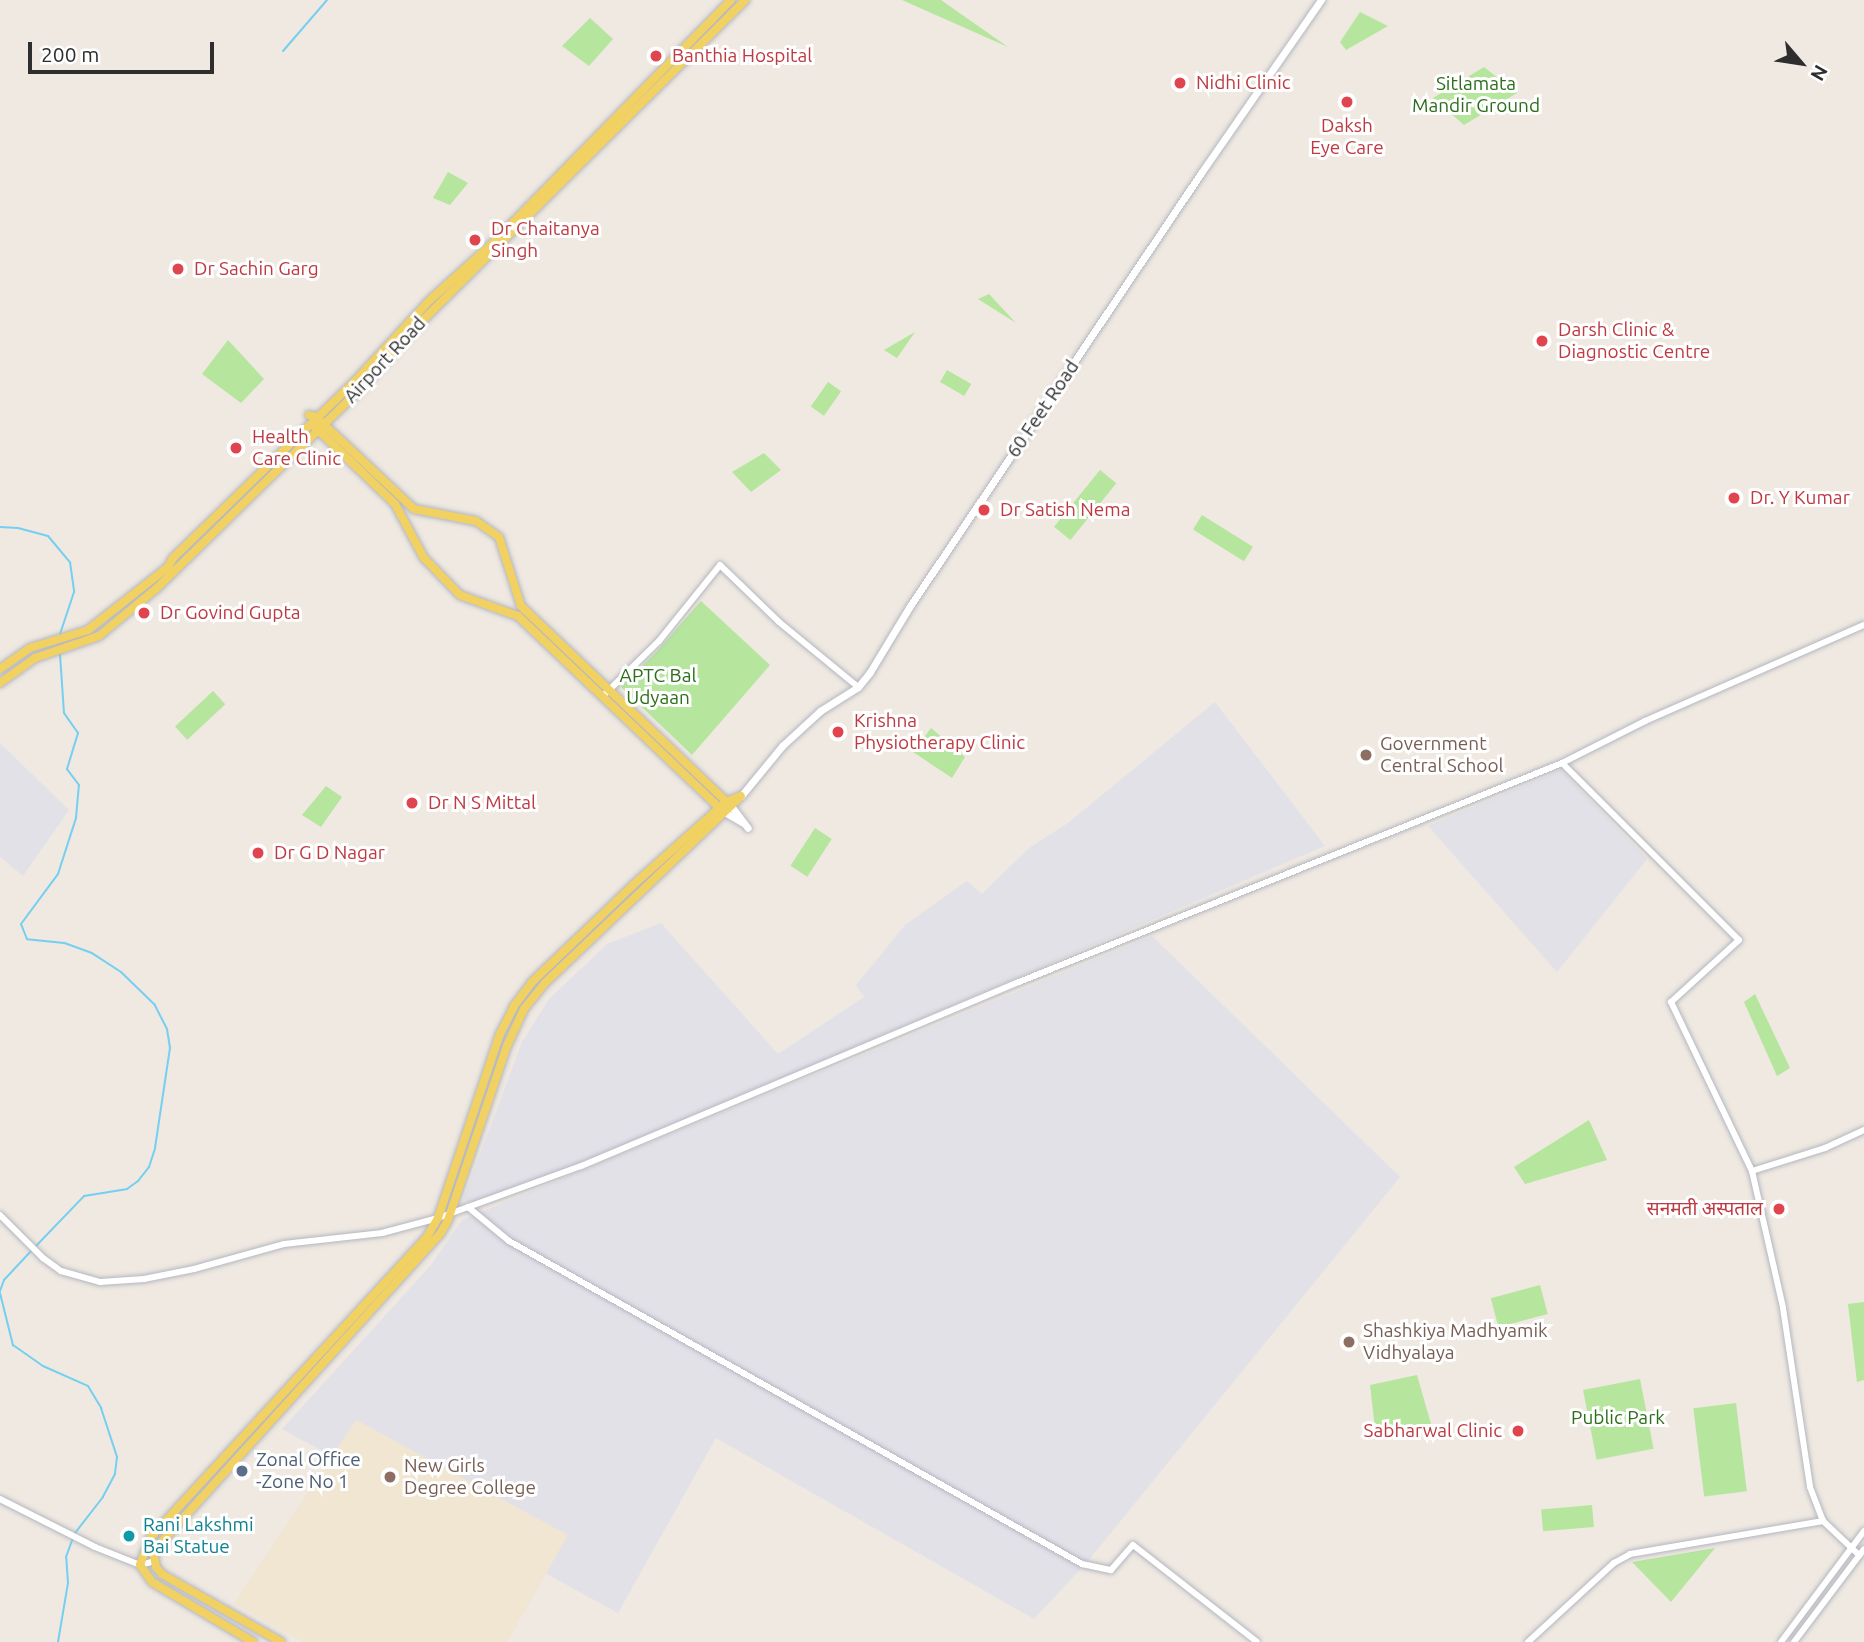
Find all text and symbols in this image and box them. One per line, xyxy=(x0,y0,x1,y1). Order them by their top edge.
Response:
scale bar xyxy=(32,28,217,72)
north arrow xyxy=(1766,28,1836,98)
text: 200 m xyxy=(41,42,99,66)
place label: Banthia Hospital xyxy=(672,45,812,67)
marker: Banthia Hospital xyxy=(646,46,666,66)
text: N xyxy=(1806,62,1832,85)
place label: Nidhi Clinic xyxy=(1196,72,1291,94)
marker: Nidhi Clinic xyxy=(1170,73,1190,93)
park label: Sitlamata Mandir Ground xyxy=(1412,73,1540,117)
marker: Daksh Eye Care xyxy=(1337,92,1357,112)
place label: Daksh Eye Care xyxy=(1310,115,1384,159)
place label: Dr Chaitanya Singh xyxy=(491,218,600,262)
marker: Dr Chaitanya Singh xyxy=(465,230,485,250)
place label: Dr Sachin Garg xyxy=(194,258,319,280)
marker: Dr Sachin Garg xyxy=(168,259,188,279)
street label: Airport Road xyxy=(339,312,431,408)
place label: Darsh Clinic & Diagnostic Centre xyxy=(1558,319,1710,363)
marker: Darsh Clinic & Diagnostic Centre xyxy=(1532,331,1552,351)
street label: 60 Feet Road xyxy=(1002,356,1084,462)
place label: Health Care Clinic xyxy=(252,426,341,470)
marker: Health Care Clinic xyxy=(226,438,246,458)
place label: Dr. Y Kumar xyxy=(1750,487,1850,509)
marker: Dr. Y Kumar xyxy=(1724,488,1744,508)
place label: Dr Satish Nema xyxy=(1000,499,1130,521)
marker: Dr Satish Nema xyxy=(974,500,994,520)
place label: Dr Govind Gupta xyxy=(160,602,301,624)
marker: Dr Govind Gupta xyxy=(134,603,154,623)
park label: APTC Bal Udyaan xyxy=(620,665,696,709)
place label: Krishna Physiotherapy Clinic xyxy=(854,710,1025,754)
marker: Krishna Physiotherapy Clinic xyxy=(828,722,848,742)
place label: Government Central School xyxy=(1380,733,1504,777)
marker: Government Central School xyxy=(1358,747,1374,763)
place label: Dr N S Mittal xyxy=(428,792,536,814)
marker: Dr N S Mittal xyxy=(402,793,422,813)
place label: Dr G D Nagar xyxy=(274,842,385,864)
marker: Dr G D Nagar xyxy=(248,843,268,863)
place label: सनमती अस्पताल xyxy=(1647,1198,1763,1220)
marker: सनमती अस्पताल xyxy=(1769,1199,1789,1219)
place label: Shashkiya Madhyamik Vidhyalaya xyxy=(1363,1320,1548,1364)
marker: Shashkiya Madhyamik Vidhyalaya xyxy=(1341,1334,1357,1350)
park label: Public Park xyxy=(1571,1407,1665,1429)
place label: Sabharwal Clinic xyxy=(1364,1420,1502,1442)
marker: Sabharwal Clinic xyxy=(1508,1421,1528,1441)
place label: Zonal Office -Zone No 1 xyxy=(256,1449,361,1493)
place label: New Girls Degree College xyxy=(404,1455,536,1499)
marker: Zonal Office -Zone No 1 xyxy=(234,1463,250,1479)
marker: New Girls Degree College xyxy=(382,1469,398,1485)
place label: Rani Lakshmi Bai Statue xyxy=(143,1514,254,1558)
marker: Rani Lakshmi Bai Statue xyxy=(121,1528,137,1544)

